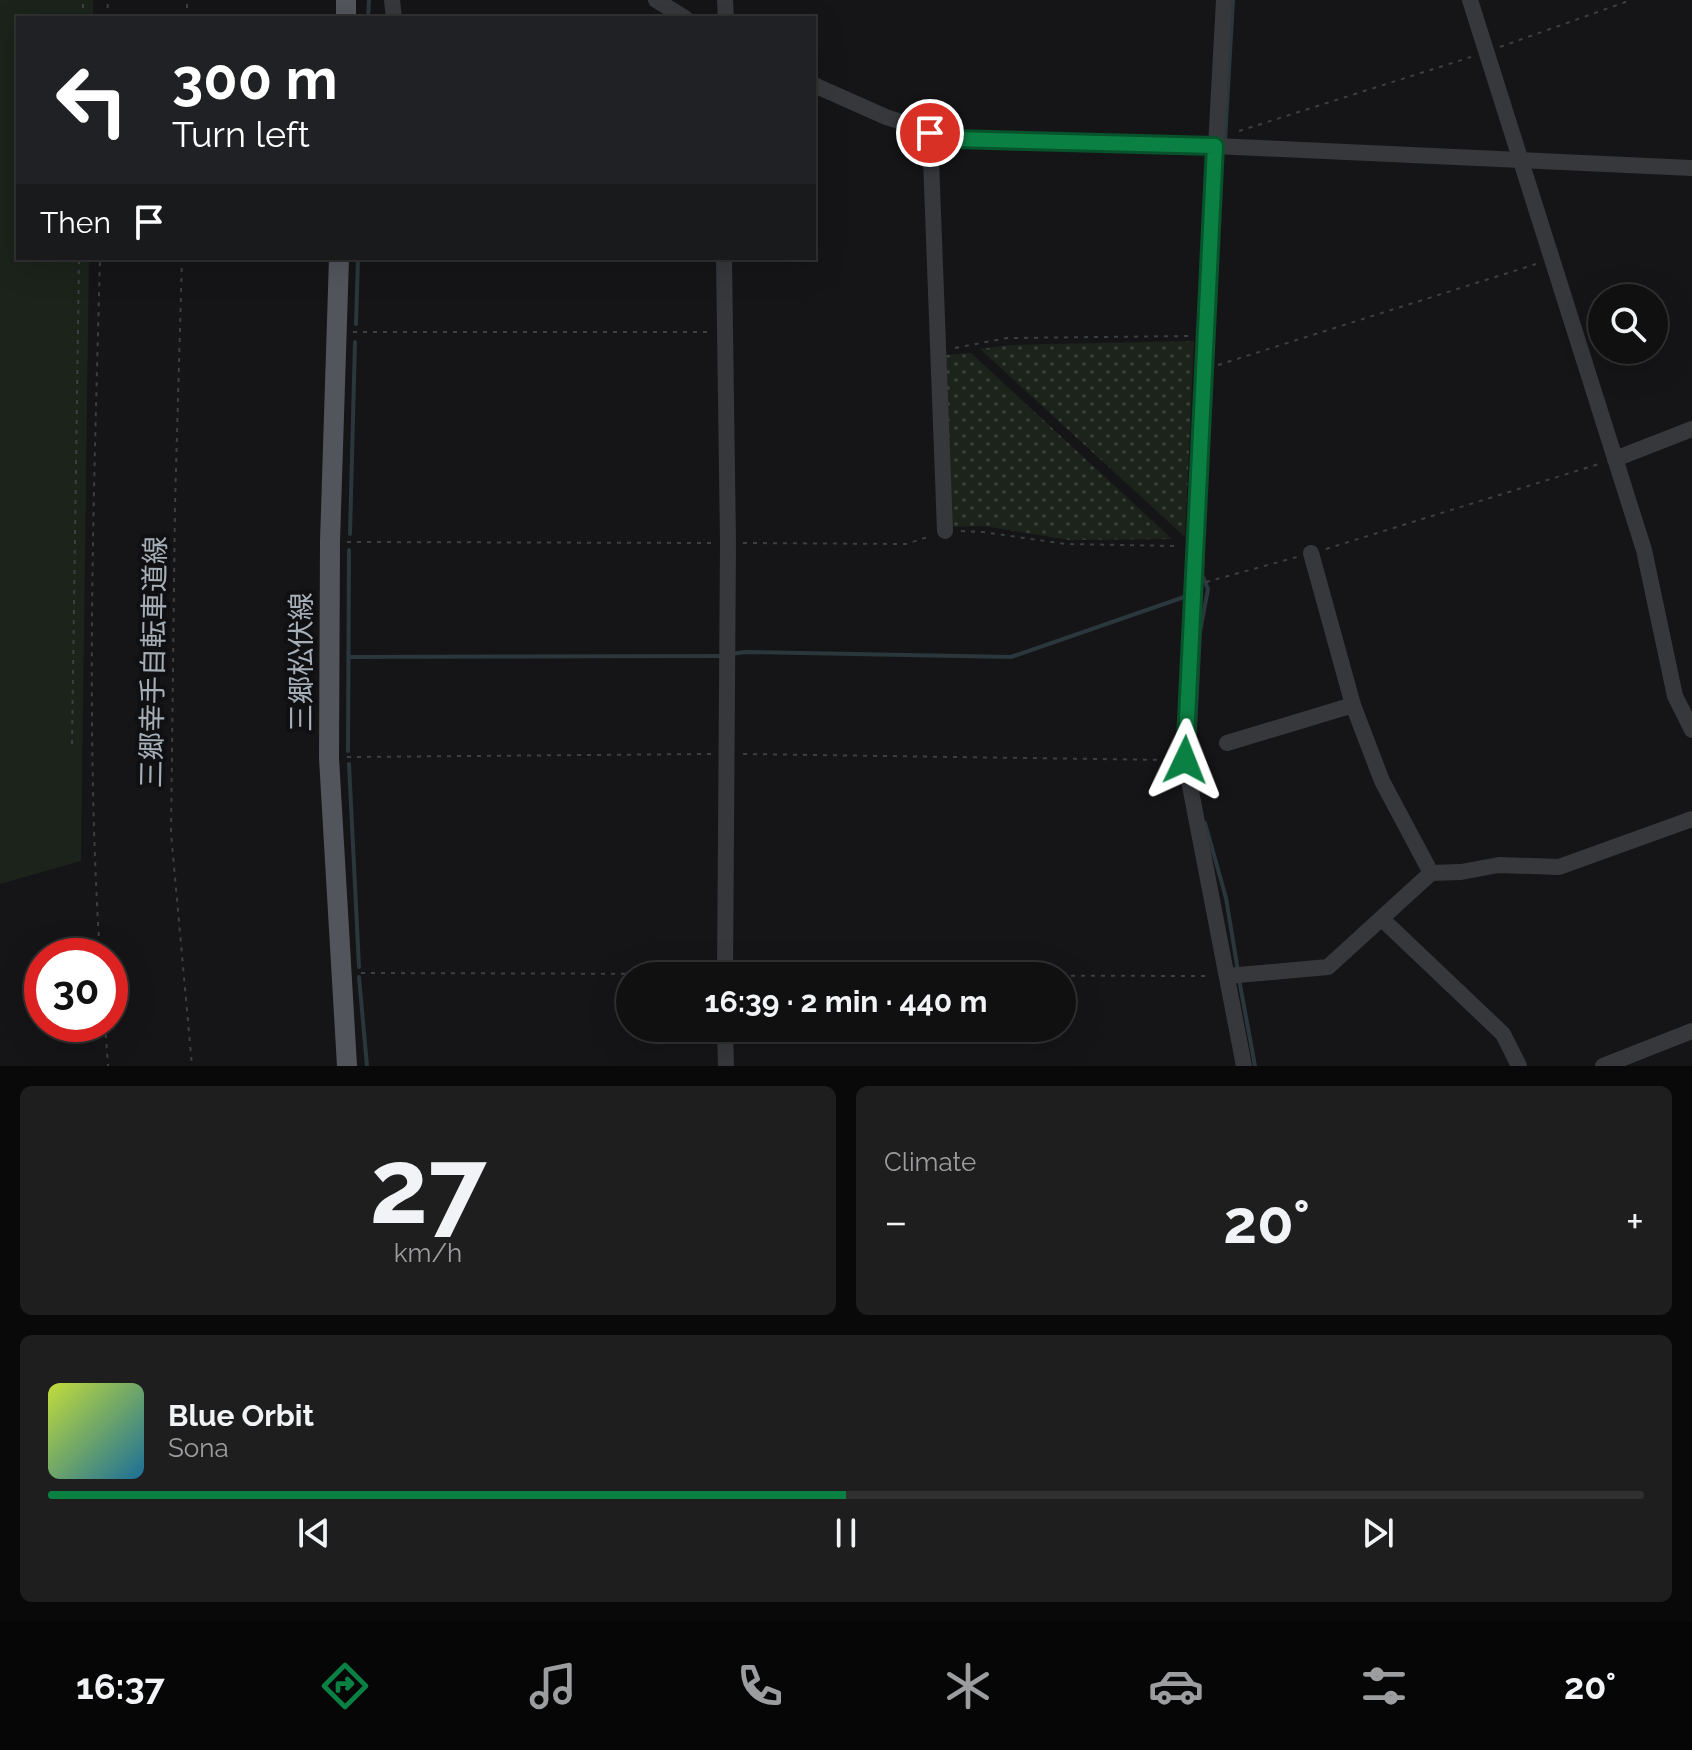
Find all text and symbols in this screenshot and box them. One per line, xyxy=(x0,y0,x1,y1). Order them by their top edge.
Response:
text: 300 m xyxy=(172,46,338,112)
icon: left xyxy=(40,48,144,152)
pin xyxy=(896,99,964,167)
icon: arrive xyxy=(908,111,952,155)
text: Turn left xyxy=(172,113,310,155)
icon: arrive xyxy=(127,200,171,244)
text: Then xyxy=(40,205,111,240)
map controls xyxy=(1588,284,1668,364)
button: search xyxy=(1588,284,1668,364)
street label: 三郷幸手自転車道線 xyxy=(135,536,172,788)
street label: 三郷松伏線 xyxy=(285,592,318,732)
position arrow xyxy=(1143,718,1227,802)
speed limit sign: 30 xyxy=(24,938,128,1042)
text: 16:39 · 2 min · 440 m xyxy=(705,984,987,1019)
text: 27 xyxy=(369,1125,487,1247)
text: Climate xyxy=(884,1147,976,1177)
text: 20° xyxy=(1223,1187,1310,1257)
text: − xyxy=(884,1196,908,1247)
text: + xyxy=(1626,1196,1644,1247)
text: km/h xyxy=(394,1238,462,1268)
text: Blue Orbit xyxy=(168,1398,314,1433)
text: Sona xyxy=(168,1433,229,1463)
icon: previous xyxy=(292,1511,336,1555)
icon: pause xyxy=(824,1511,868,1555)
icon: next xyxy=(1356,1511,1400,1555)
icon: directions xyxy=(317,1658,373,1714)
icon: music xyxy=(525,1658,581,1714)
icon: phone xyxy=(732,1658,788,1714)
icon: climate xyxy=(940,1658,996,1714)
icon: car xyxy=(1148,1658,1204,1714)
icon: filters xyxy=(1356,1658,1412,1714)
text: 16:37 xyxy=(76,1665,165,1707)
text: 20° xyxy=(1564,1665,1616,1707)

